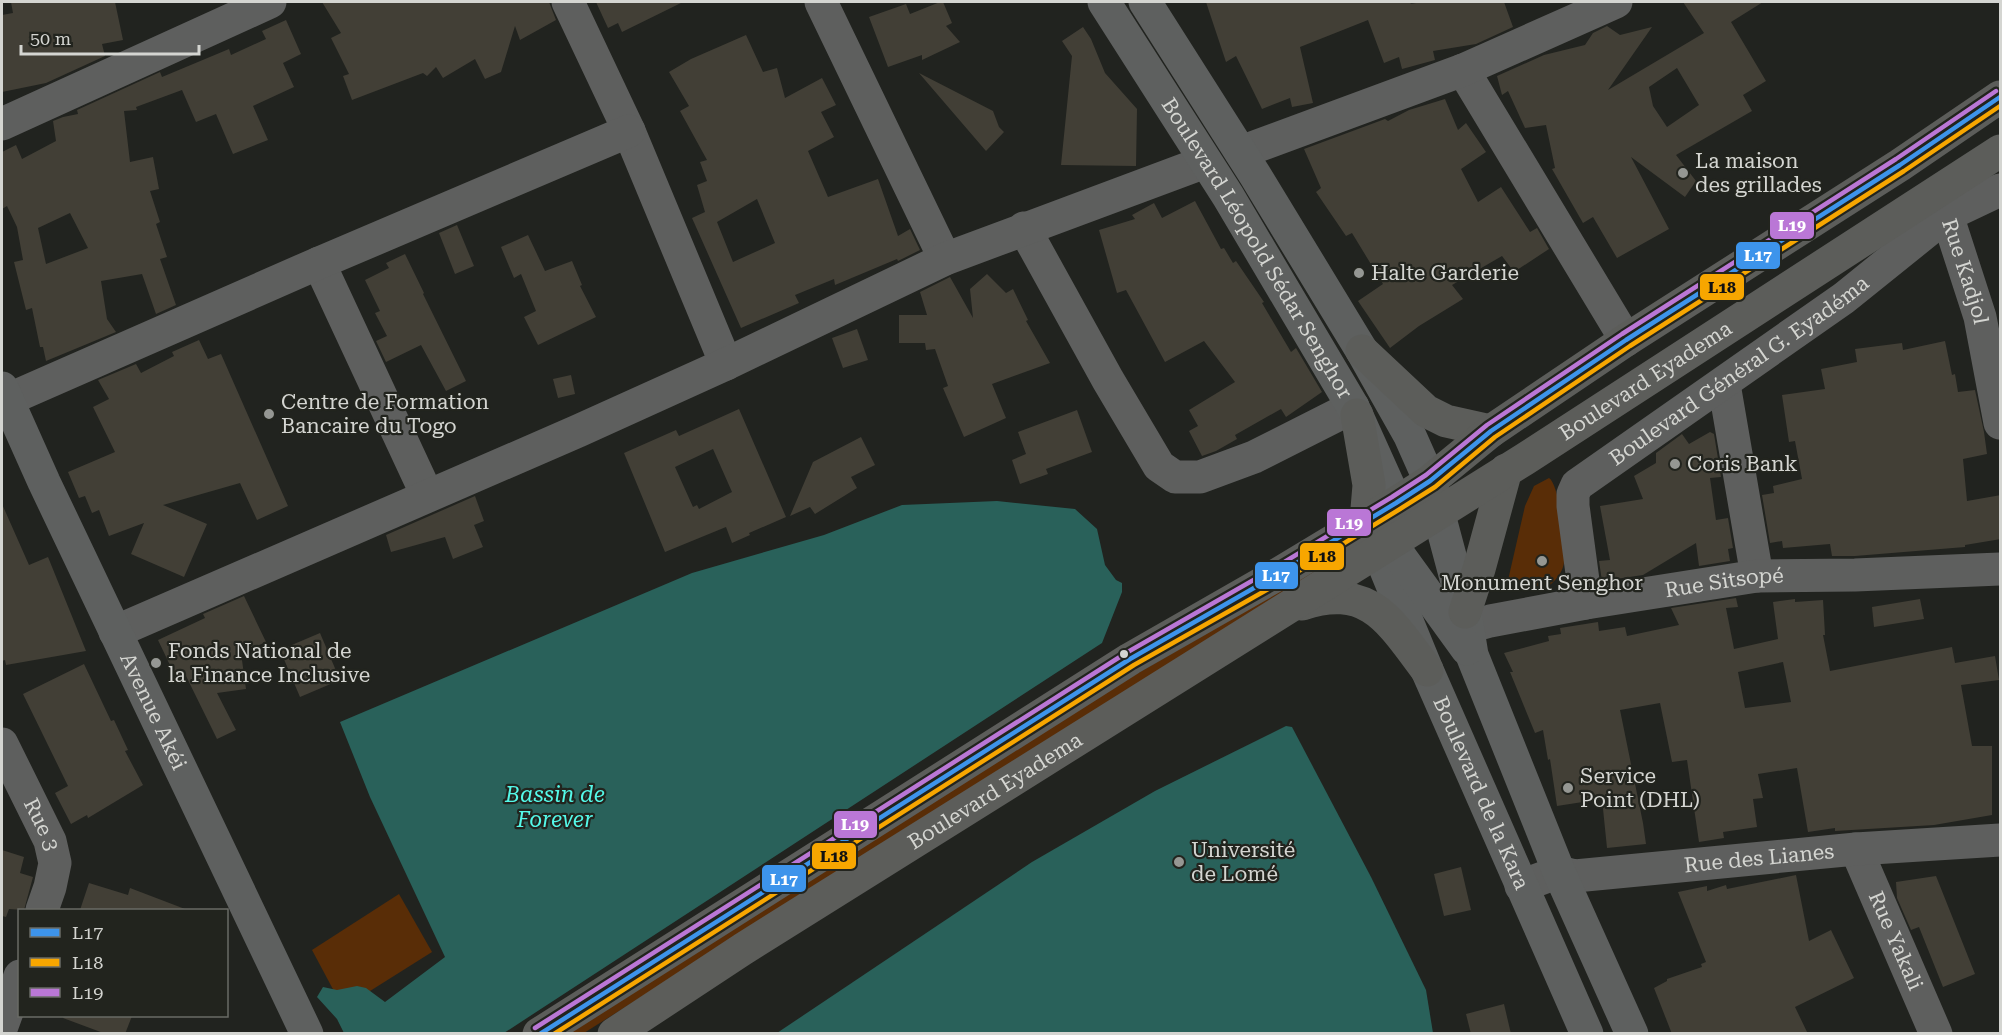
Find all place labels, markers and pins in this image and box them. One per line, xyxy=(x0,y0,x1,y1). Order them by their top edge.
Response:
place label: La maison des grillades xyxy=(1695,149,1822,197)
marker: La maison des grillades xyxy=(1676,166,1690,180)
place label: Halte Garderie xyxy=(1371,261,1519,285)
marker: Halte Garderie xyxy=(1352,266,1366,280)
place label: Centre de Formation Bancaire du Togo xyxy=(281,390,490,438)
marker: Centre de Formation Bancaire du Togo xyxy=(262,407,276,421)
place label: Coris Bank xyxy=(1687,452,1798,476)
marker: Coris Bank xyxy=(1668,457,1682,471)
marker: Monument Senghor xyxy=(1535,554,1549,568)
place label: Monument Senghor xyxy=(1441,571,1643,595)
place label: Fonds National de la Finance Inclusive xyxy=(168,639,370,687)
unlabelled marker xyxy=(1118,648,1130,660)
marker: Fonds National de la Finance Inclusive xyxy=(149,656,163,670)
place label: Service Point (DHL) xyxy=(1580,764,1700,812)
marker: Service Point (DHL) xyxy=(1561,781,1575,795)
place label: Université de Lomé xyxy=(1191,838,1295,886)
marker: Université de Lomé xyxy=(1172,855,1186,869)

